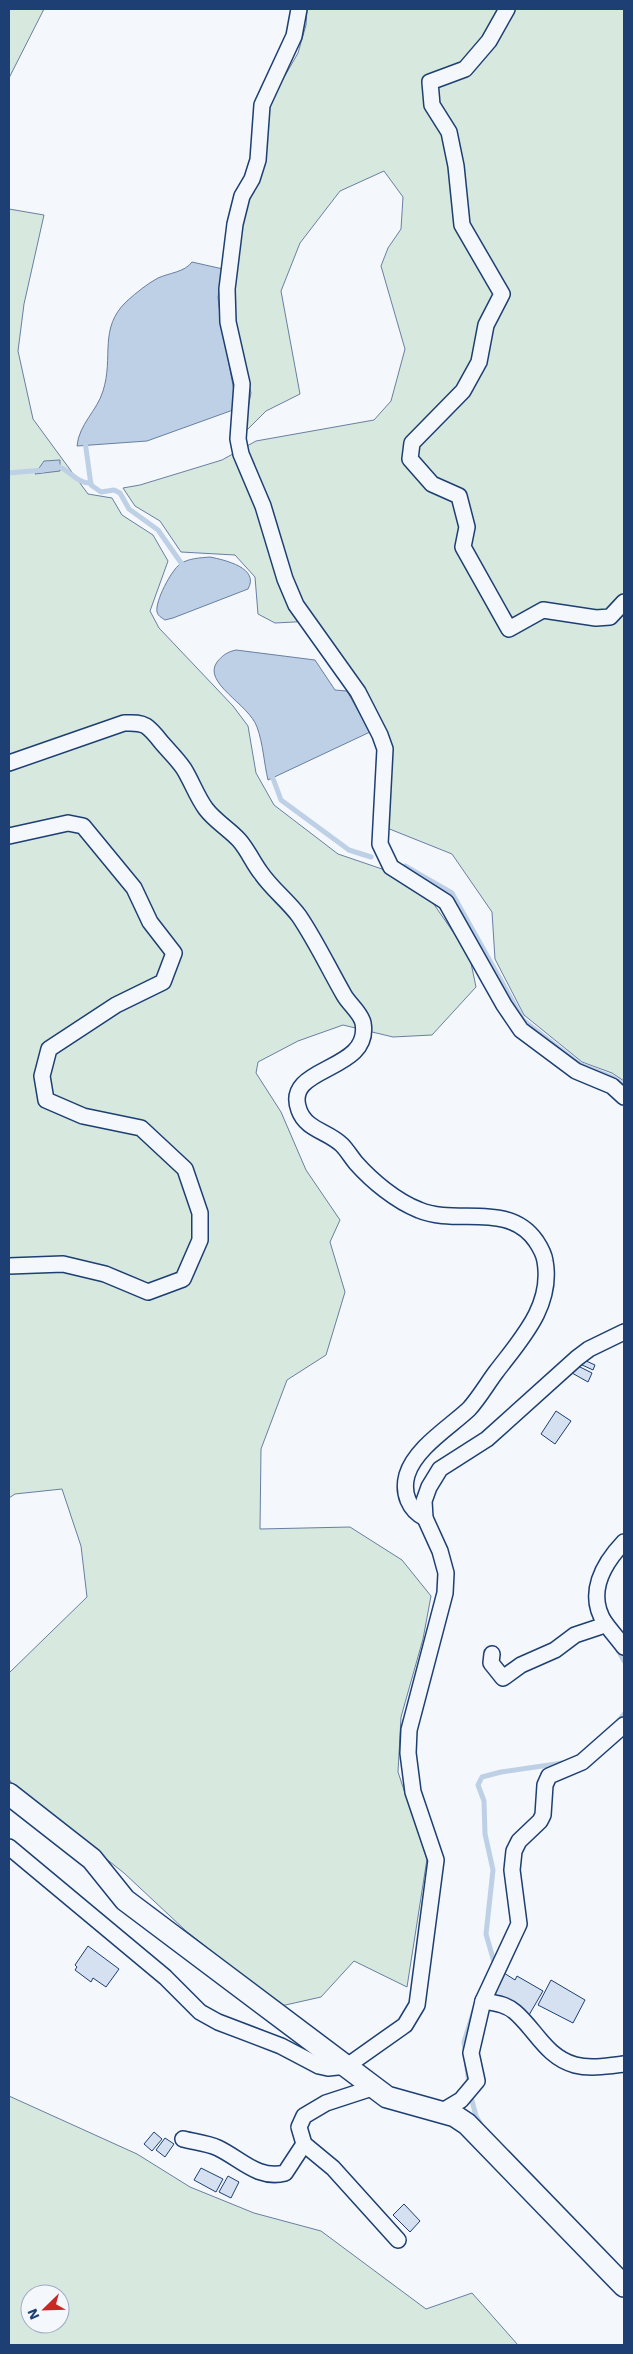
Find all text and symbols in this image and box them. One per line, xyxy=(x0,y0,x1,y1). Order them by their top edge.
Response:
north arrow xyxy=(20,2284,70,2334)
text: N xyxy=(24,2306,42,2322)

